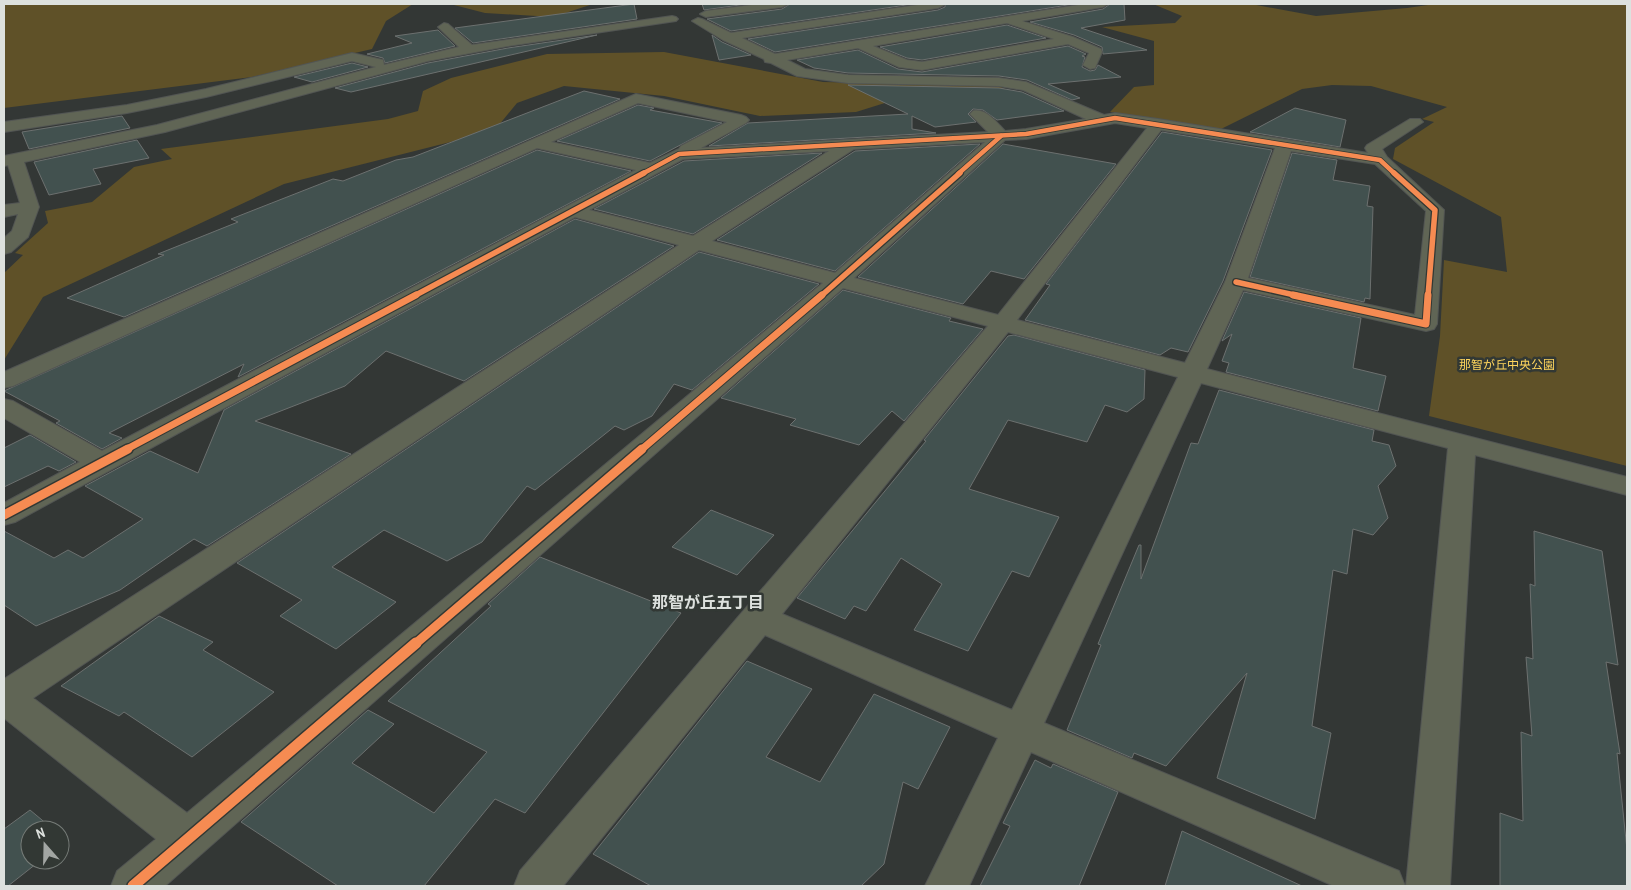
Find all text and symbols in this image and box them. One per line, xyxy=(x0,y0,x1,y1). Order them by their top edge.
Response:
park label: 那智が丘中央公園 xyxy=(1459,357,1555,373)
district label: 那智が丘五丁目 xyxy=(652,591,764,613)
north arrow xyxy=(20,820,70,870)
text: N xyxy=(34,823,48,843)

